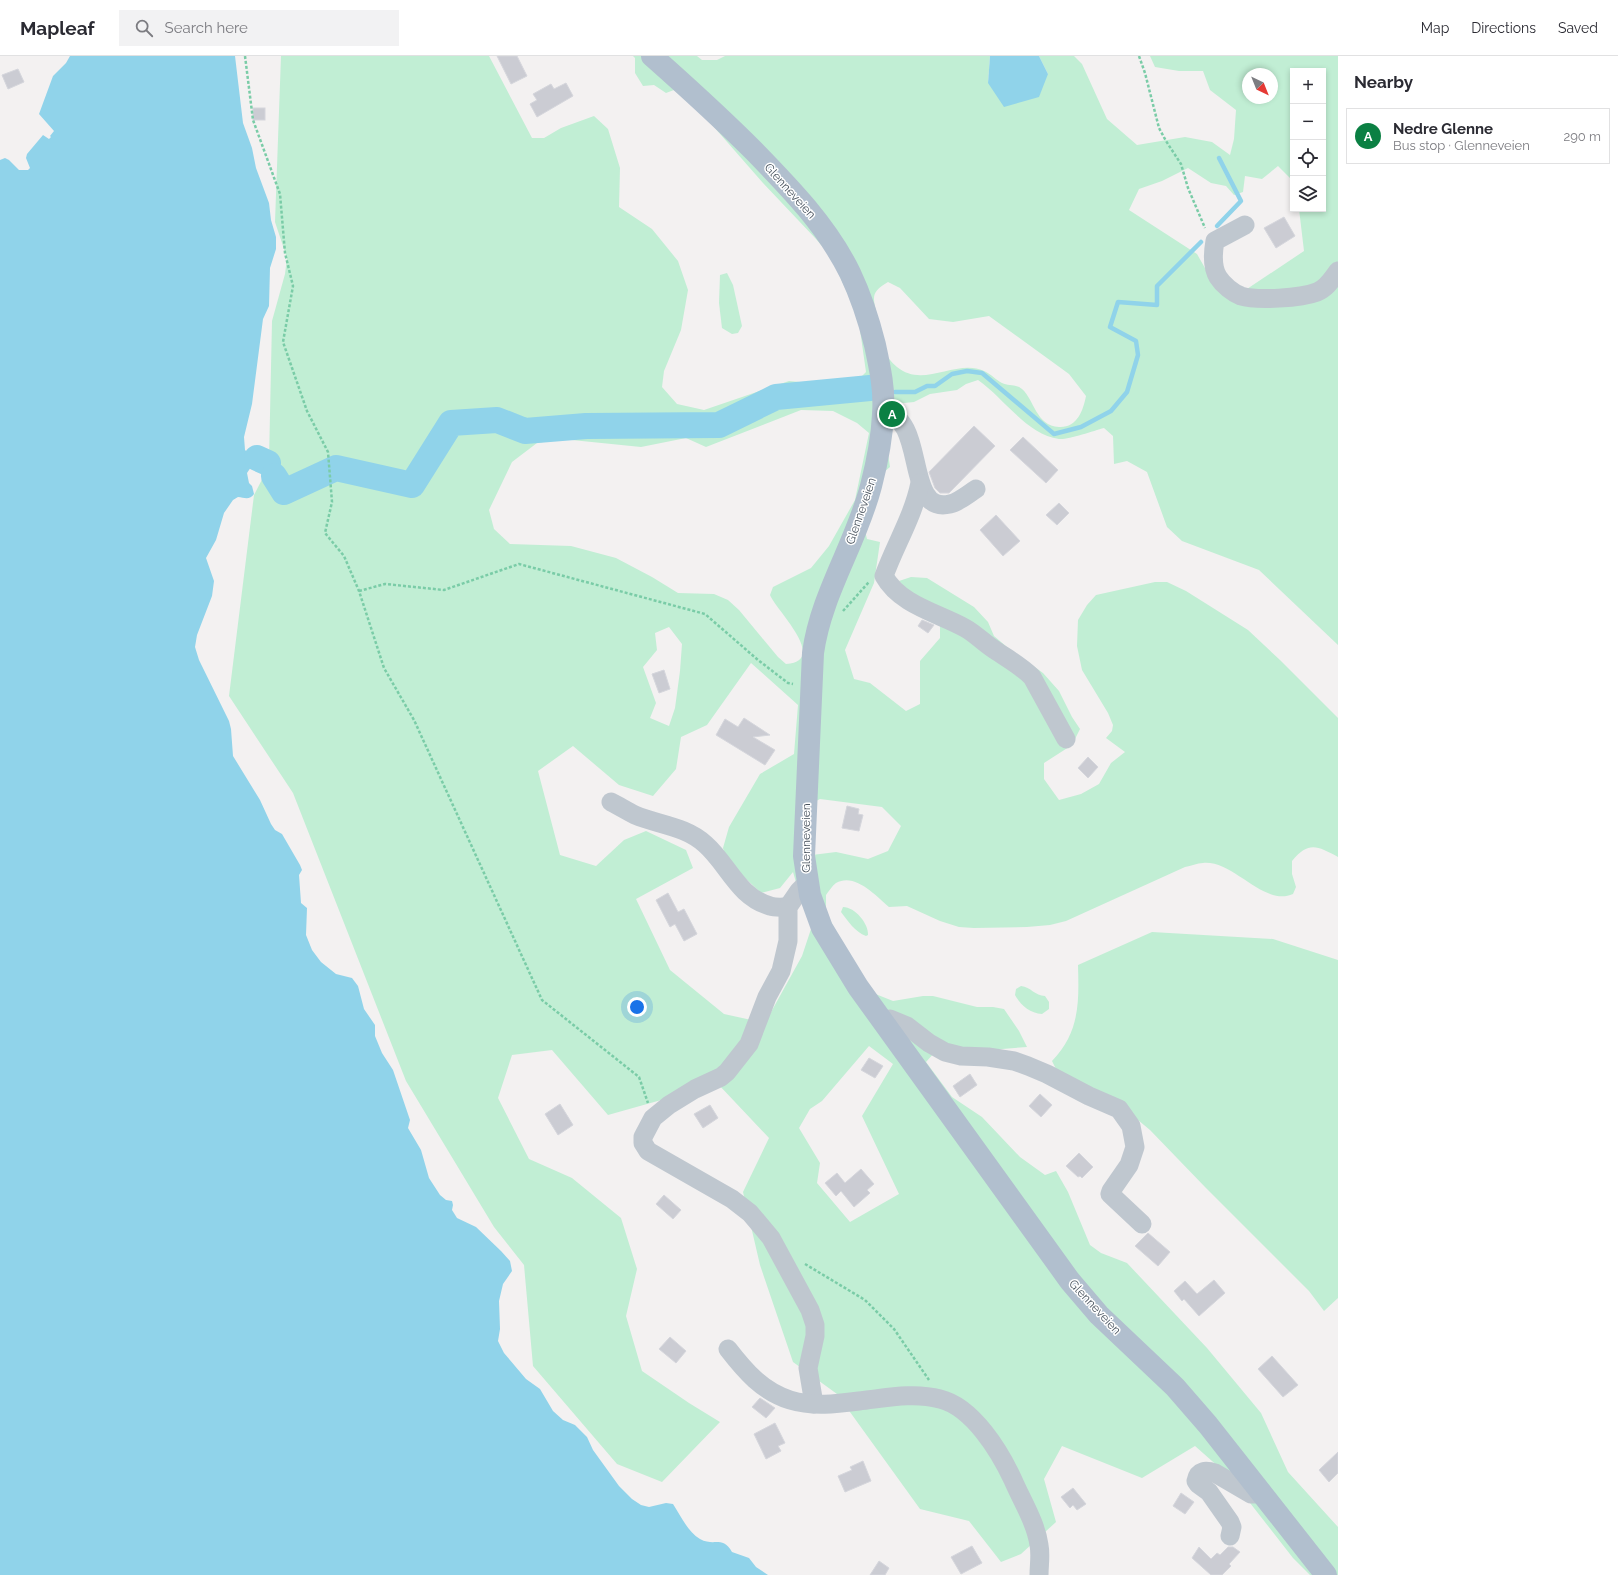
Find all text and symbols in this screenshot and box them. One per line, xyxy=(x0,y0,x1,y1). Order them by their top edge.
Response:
search box xyxy=(119,10,399,46)
text: Mapleaf xyxy=(20,17,95,39)
icon: search xyxy=(133,17,155,39)
text: Search here xyxy=(165,19,248,37)
text: Map xyxy=(1421,20,1449,36)
text: Directions xyxy=(1471,20,1536,36)
text: Saved xyxy=(1558,20,1598,36)
north arrow xyxy=(1242,68,1278,104)
map controls xyxy=(1290,68,1326,212)
button: + xyxy=(1290,68,1326,104)
text: Nearby xyxy=(1354,72,1413,92)
button: − xyxy=(1290,104,1326,140)
text: Nedre Glenne xyxy=(1393,120,1493,138)
text: A xyxy=(1364,129,1372,144)
text: 290 m xyxy=(1563,129,1601,144)
text: Bus stop · Glenneveien xyxy=(1393,138,1530,153)
button: locate xyxy=(1290,140,1326,176)
street label: Glenneveien xyxy=(761,160,819,222)
button: layers xyxy=(1290,176,1326,212)
pin: A xyxy=(879,399,905,429)
street label: Glenneveien xyxy=(843,476,879,546)
street label: Glenneveien xyxy=(799,803,813,873)
your location xyxy=(627,997,647,1017)
street label: Glenneveien xyxy=(1066,1277,1124,1337)

